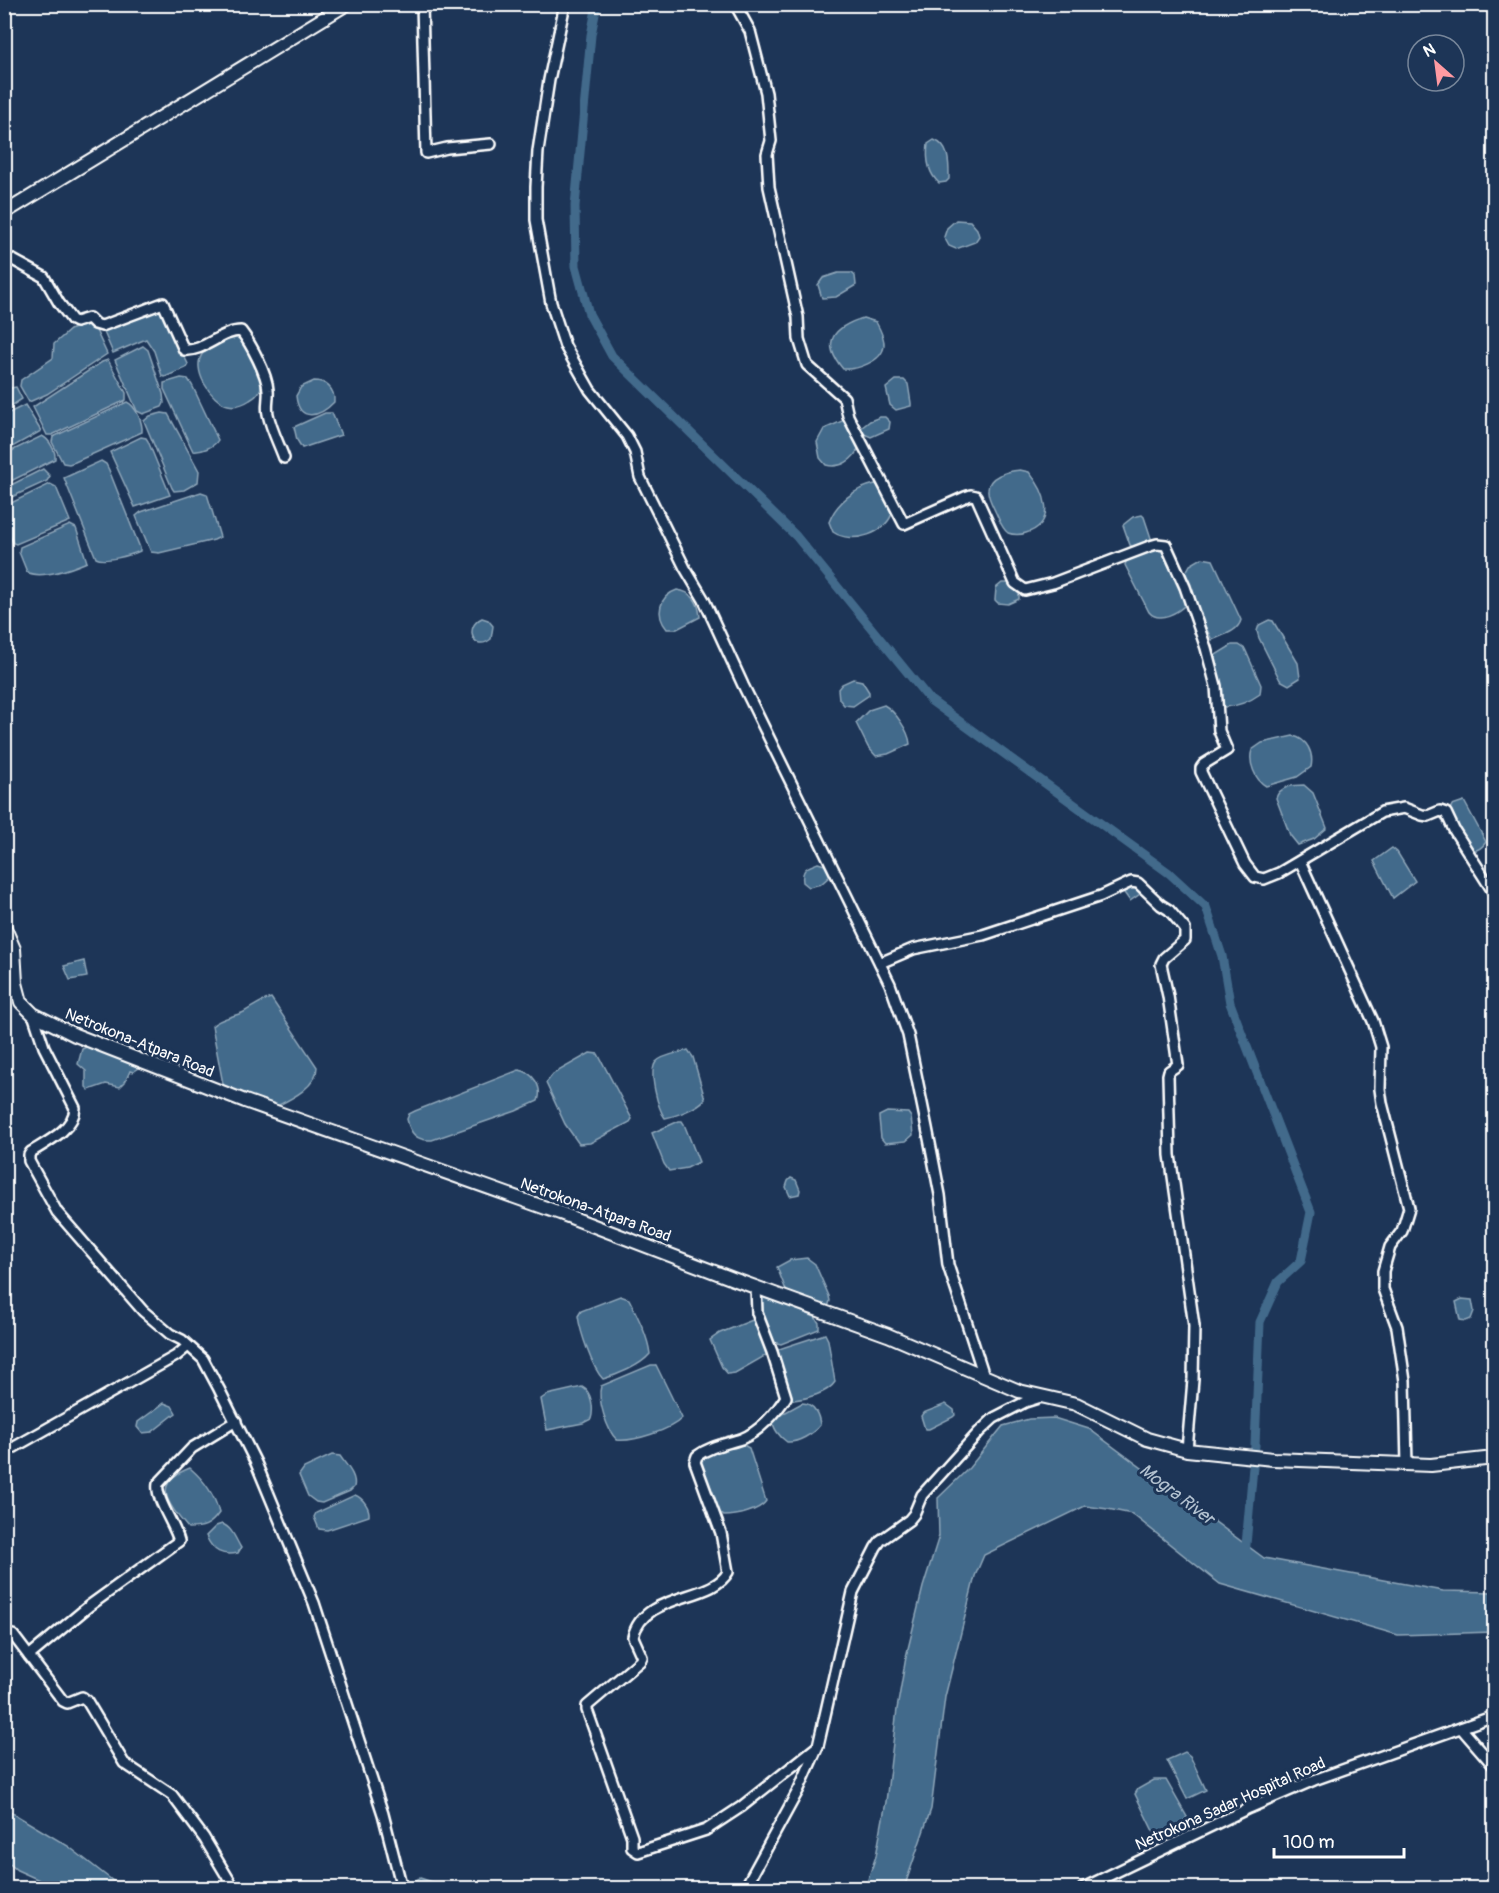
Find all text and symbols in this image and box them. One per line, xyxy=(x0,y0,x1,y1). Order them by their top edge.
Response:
north arrow xyxy=(1406,33,1466,93)
text: N xyxy=(1420,39,1439,62)
street label: Netrokona-Atpara Road xyxy=(62,1004,217,1082)
street label: Netrokona-Atpara Road xyxy=(517,1173,674,1247)
water label: Mogra River xyxy=(1135,1459,1221,1532)
street label: Netrokona Sadar Hospital Road xyxy=(1132,1753,1329,1855)
scale bar xyxy=(1274,1821,1404,1859)
text: 100 m xyxy=(1283,1831,1335,1854)

